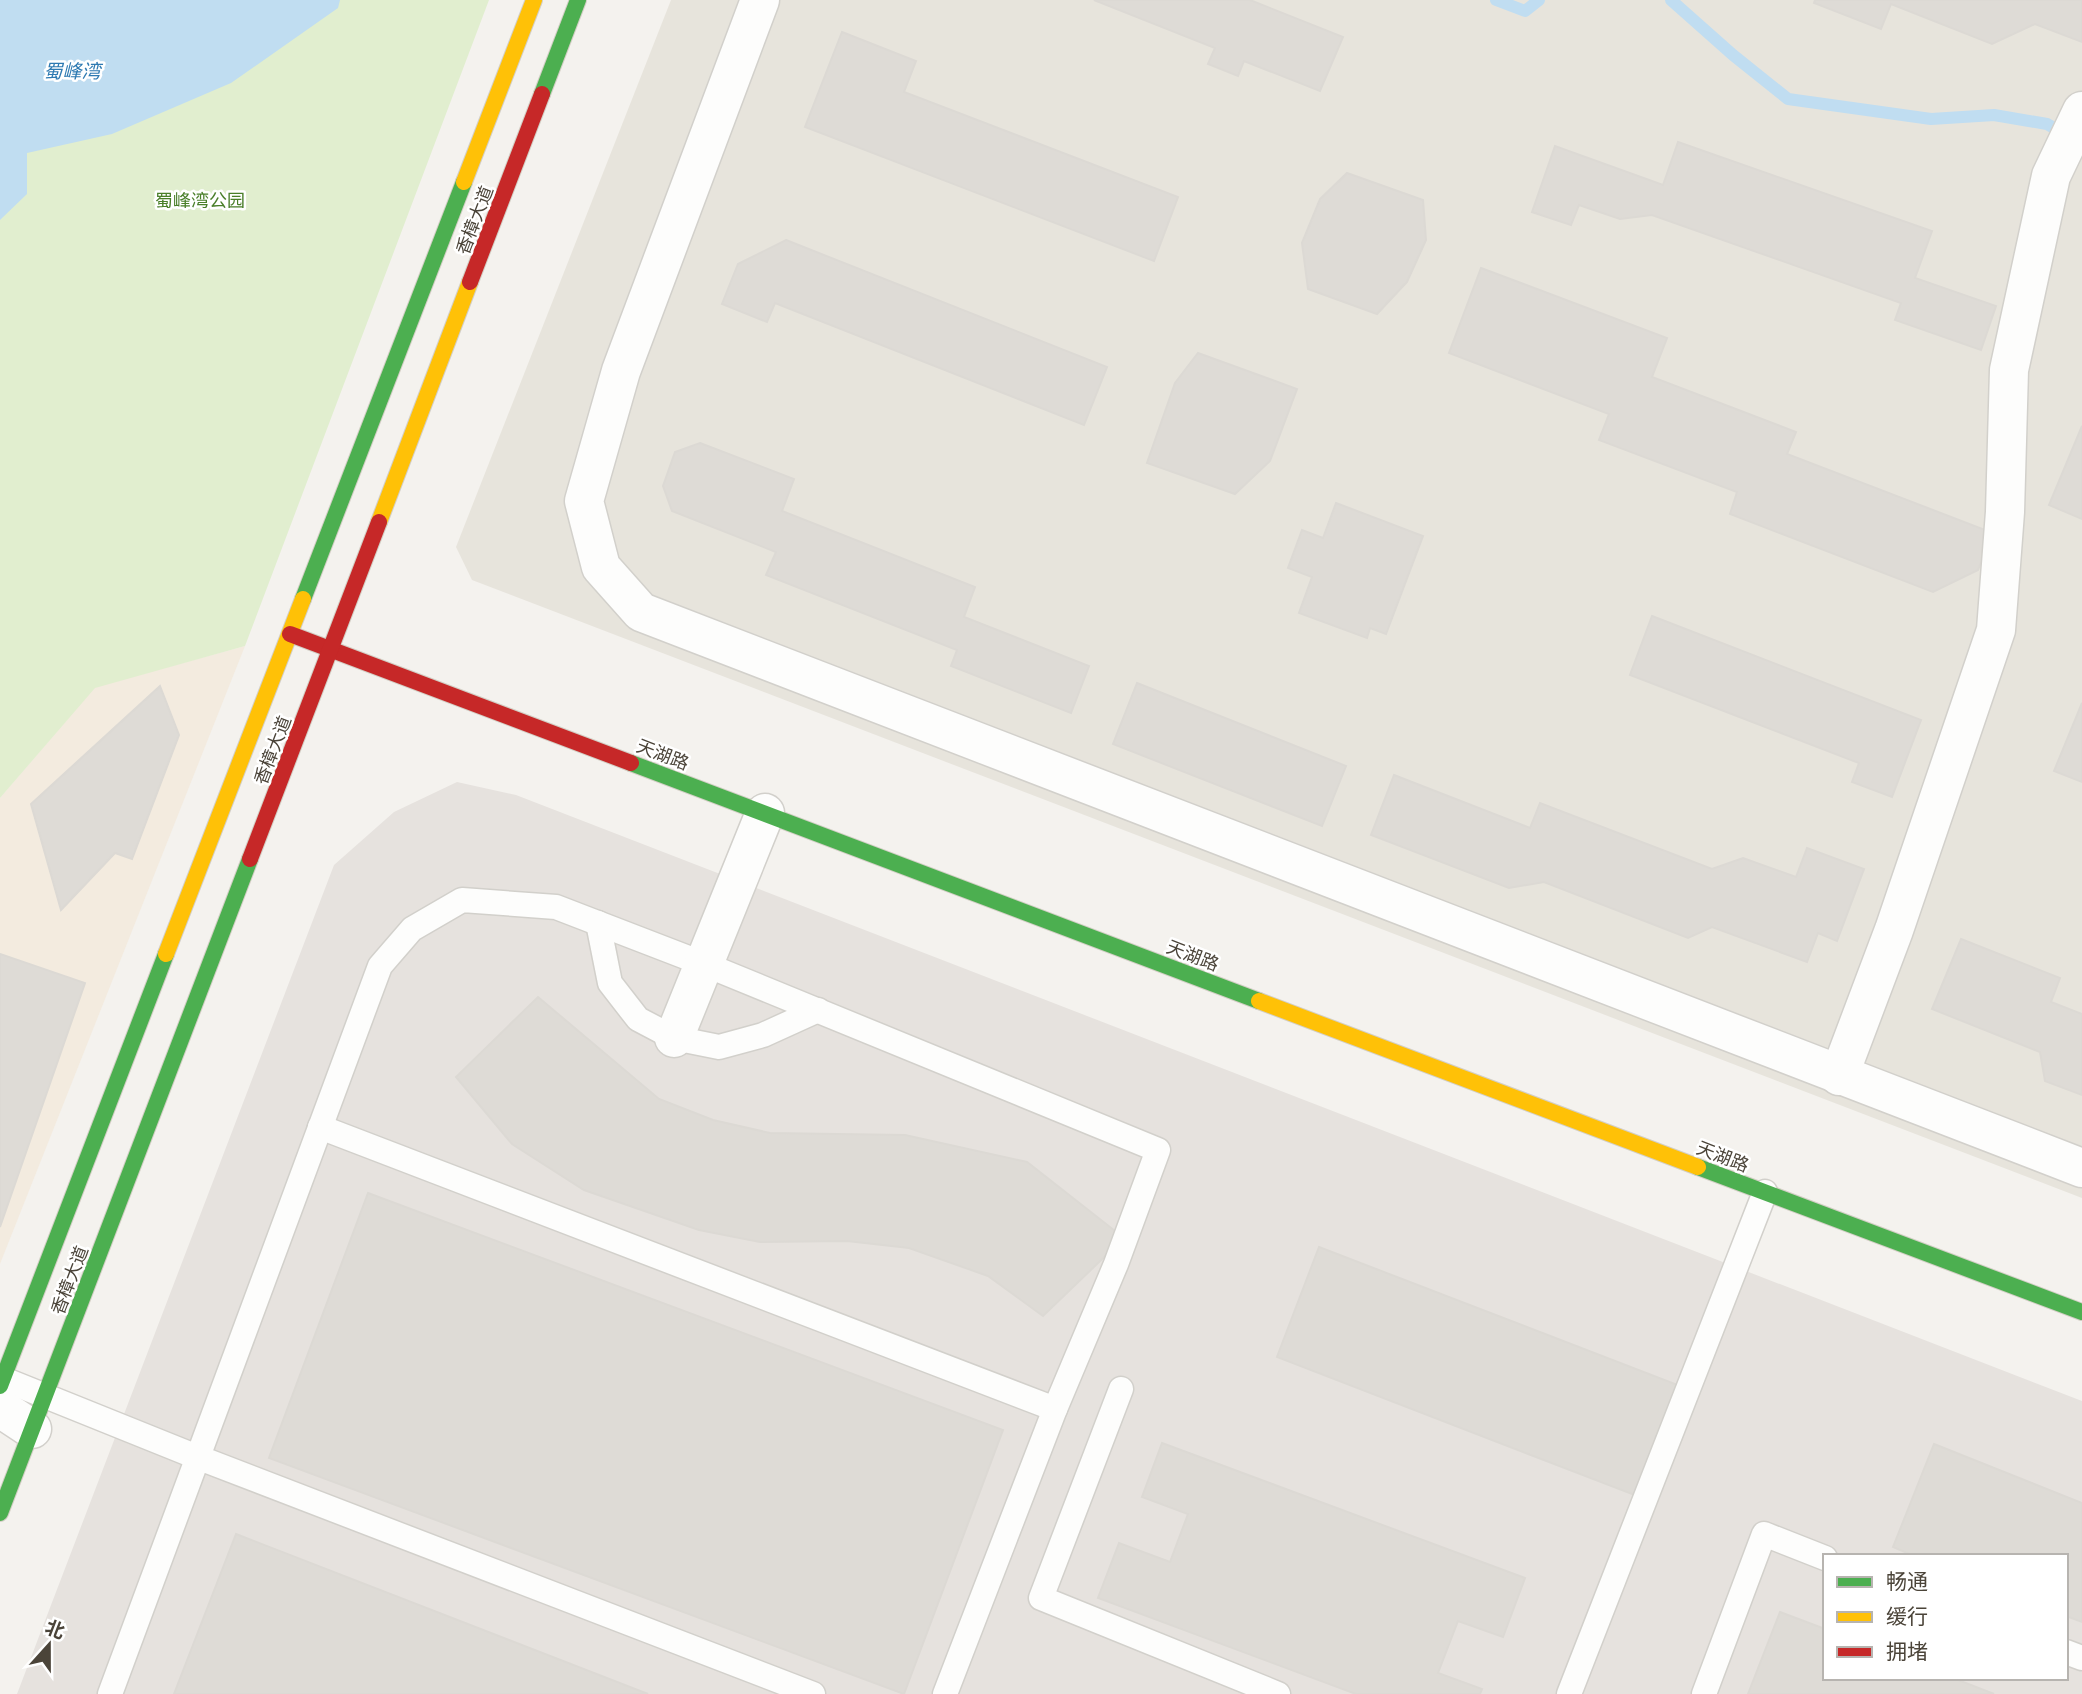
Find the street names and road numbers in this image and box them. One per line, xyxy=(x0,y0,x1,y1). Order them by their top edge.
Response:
street label: 香樟大道 xyxy=(451,182,497,258)
street label: 香樟大道 xyxy=(249,712,295,788)
street label: 天湖路 xyxy=(634,734,692,774)
street label: 天湖路 xyxy=(1164,935,1222,975)
street label: 天湖路 xyxy=(1694,1136,1752,1176)
street label: 香樟大道 xyxy=(46,1242,92,1318)

